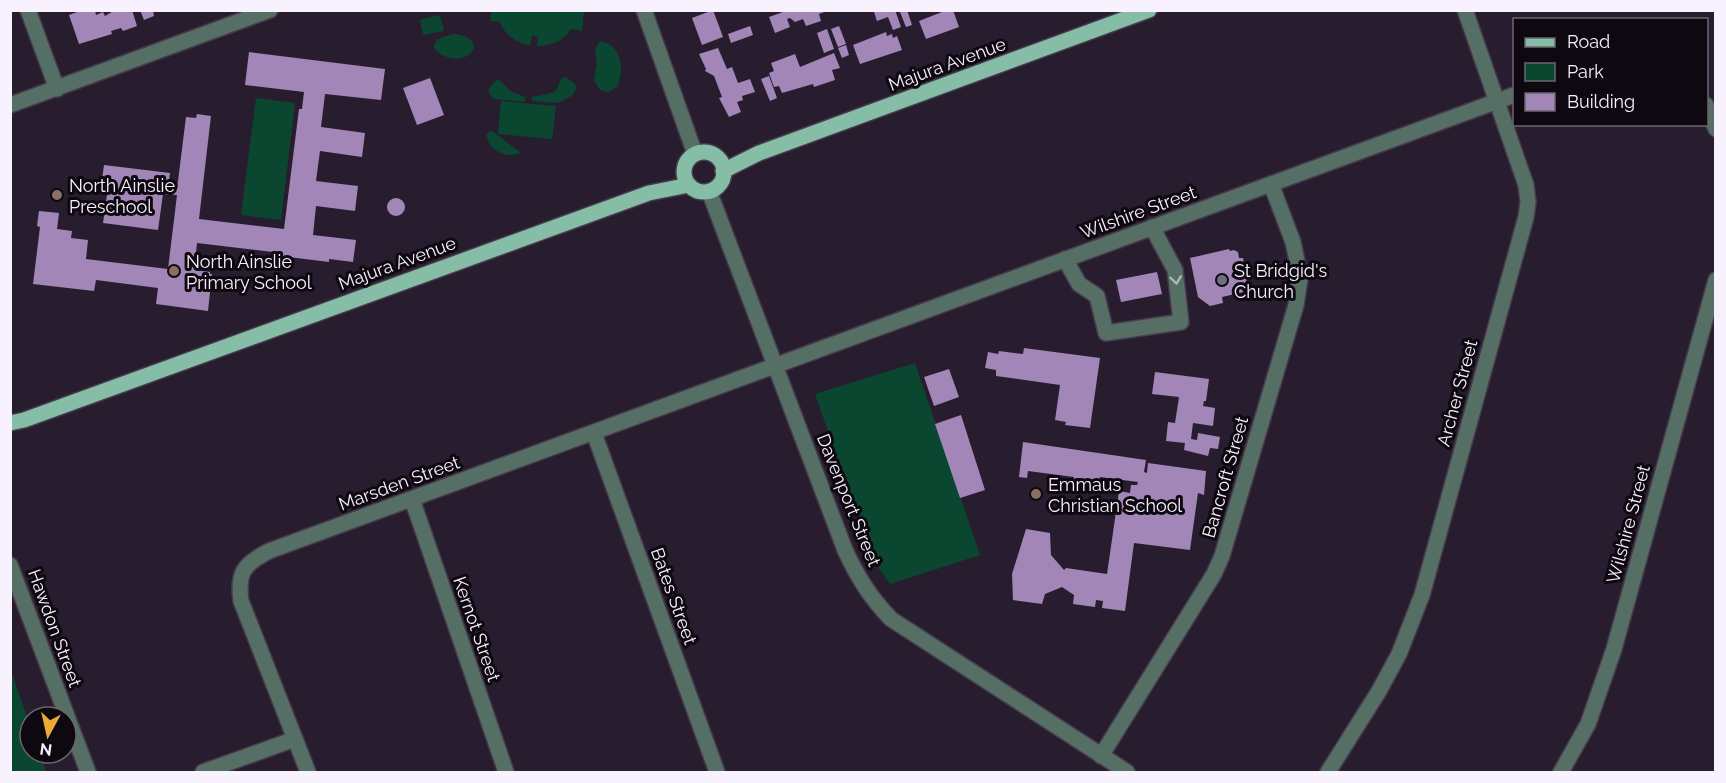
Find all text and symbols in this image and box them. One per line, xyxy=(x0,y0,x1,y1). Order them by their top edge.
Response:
legend xyxy=(1513,18,1708,126)
text: Road xyxy=(1567,31,1610,52)
street label: Majura Avenue xyxy=(885,33,1009,95)
text: Park xyxy=(1567,61,1604,82)
text: Building xyxy=(1567,91,1635,112)
place label: North Ainslie Preschool xyxy=(69,175,175,217)
street label: Wilshire Street xyxy=(1077,181,1199,243)
marker: North Ainslie Preschool xyxy=(50,188,64,202)
street label: Majura Avenue xyxy=(335,232,459,294)
place label: North Ainslie Primary School xyxy=(186,251,312,293)
place label: St Bridgid's Church xyxy=(1234,260,1327,302)
marker: North Ainslie Primary School xyxy=(167,264,181,278)
marker: St Bridgid's Church xyxy=(1215,273,1229,287)
one-way arrow xyxy=(1170,275,1182,284)
street label: Archer Street xyxy=(1433,337,1481,449)
street label: Bancroft Street xyxy=(1198,414,1252,540)
street label: Davenport Street xyxy=(813,431,885,569)
street label: Marsden Street xyxy=(336,451,462,515)
street label: Wilshire Street xyxy=(1602,462,1654,586)
place label: Emmaus Christian School xyxy=(1048,474,1182,516)
marker: Emmaus Christian School xyxy=(1029,487,1043,501)
street label: Bates Street xyxy=(647,545,701,647)
street label: Hawdon Street xyxy=(24,566,86,690)
street label: Kernot Street xyxy=(449,574,505,684)
north arrow xyxy=(18,705,78,765)
text: N xyxy=(39,739,53,760)

